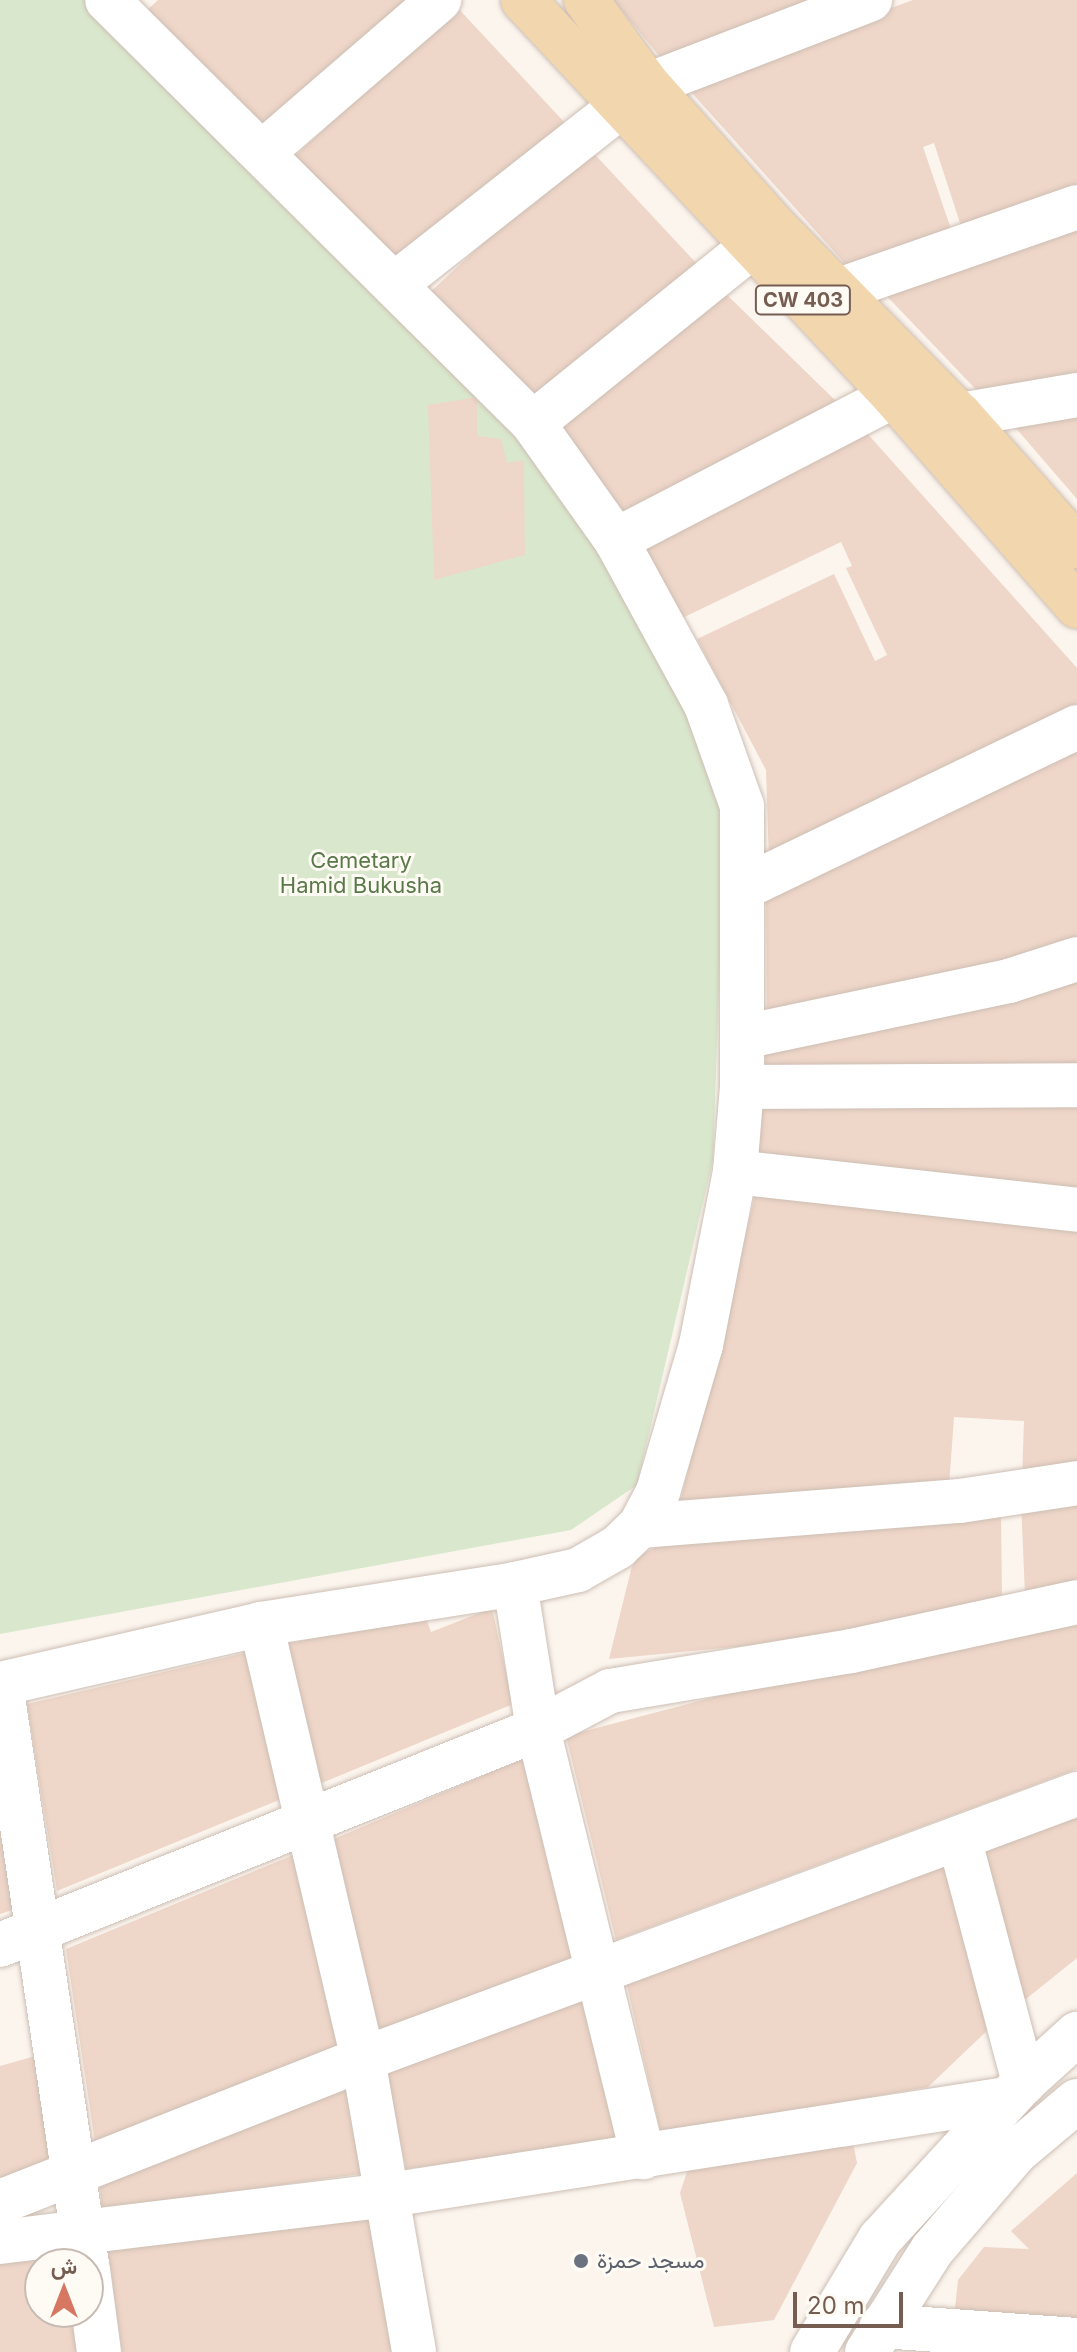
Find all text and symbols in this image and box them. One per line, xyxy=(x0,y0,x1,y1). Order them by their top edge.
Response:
road number: CW 403 xyxy=(753,284,853,316)
park label: Cemetary Hamid Bukusha xyxy=(280,847,442,898)
north arrow xyxy=(24,2248,104,2328)
place label: مسجد حمزة xyxy=(597,2248,705,2274)
marker: مسجد حمزة xyxy=(572,2252,590,2270)
text: ش xyxy=(51,2253,77,2279)
scale bar xyxy=(797,2276,907,2326)
text: 20 m xyxy=(807,2291,865,2320)

